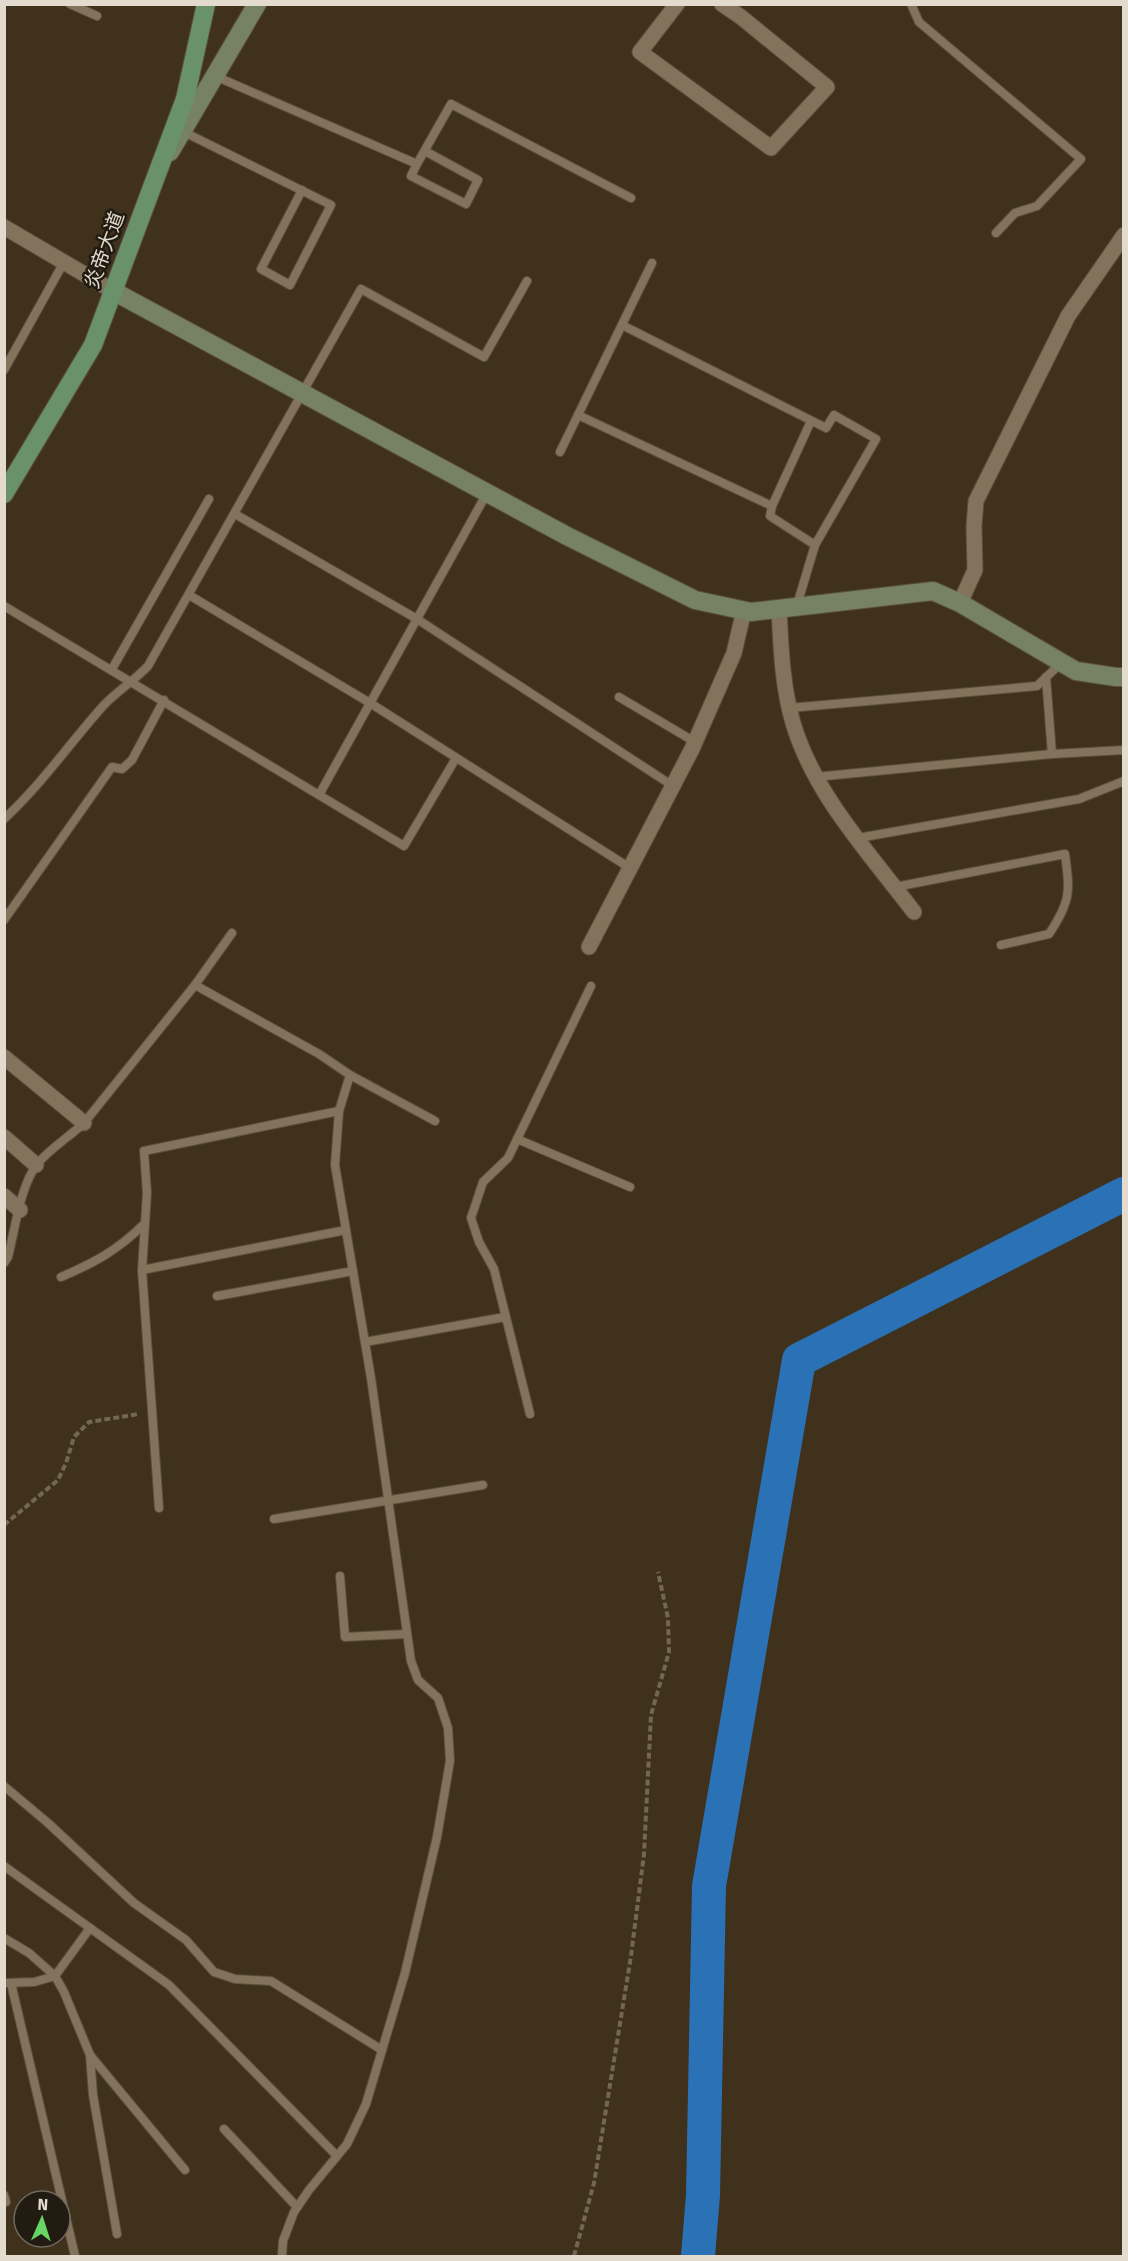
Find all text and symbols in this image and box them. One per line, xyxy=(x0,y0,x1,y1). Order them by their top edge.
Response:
street label: 炎帝大道 xyxy=(79,208,129,292)
north arrow xyxy=(12,2189,72,2249)
text: N xyxy=(37,2195,49,2214)

